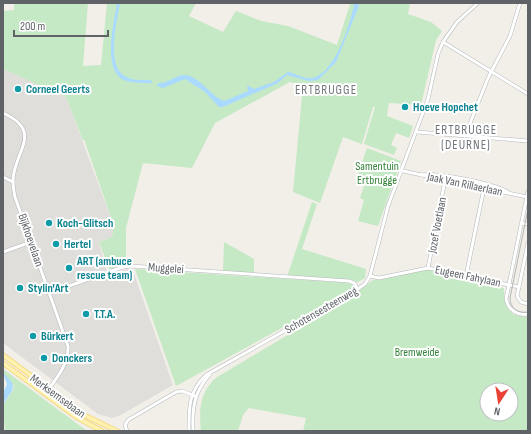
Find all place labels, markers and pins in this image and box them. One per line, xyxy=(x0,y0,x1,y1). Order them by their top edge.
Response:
place label: Corneel Geerts xyxy=(26,82,90,97)
marker: Corneel Geerts xyxy=(13,84,23,94)
place label: Hoeve Hopchet xyxy=(413,100,478,115)
marker: Hoeve Hopchet xyxy=(400,102,410,112)
place label: Koch-Glitsch xyxy=(57,216,113,231)
marker: Koch-Glitsch xyxy=(44,218,54,228)
place label: Hertel xyxy=(64,237,91,252)
marker: Hertel xyxy=(51,239,61,249)
place label: ART (ambuce rescue team) xyxy=(76,254,132,283)
marker: ART (ambuce rescue team) xyxy=(64,263,74,273)
place label: Stylin'Art xyxy=(28,281,68,296)
marker: Stylin'Art xyxy=(15,283,25,293)
place label: T.T.A. xyxy=(94,307,116,322)
marker: T.T.A. xyxy=(81,309,91,319)
place label: Bürkert xyxy=(41,329,74,344)
marker: Bürkert xyxy=(28,331,38,341)
place label: Donckers xyxy=(52,351,92,366)
marker: Donckers xyxy=(39,353,49,363)

